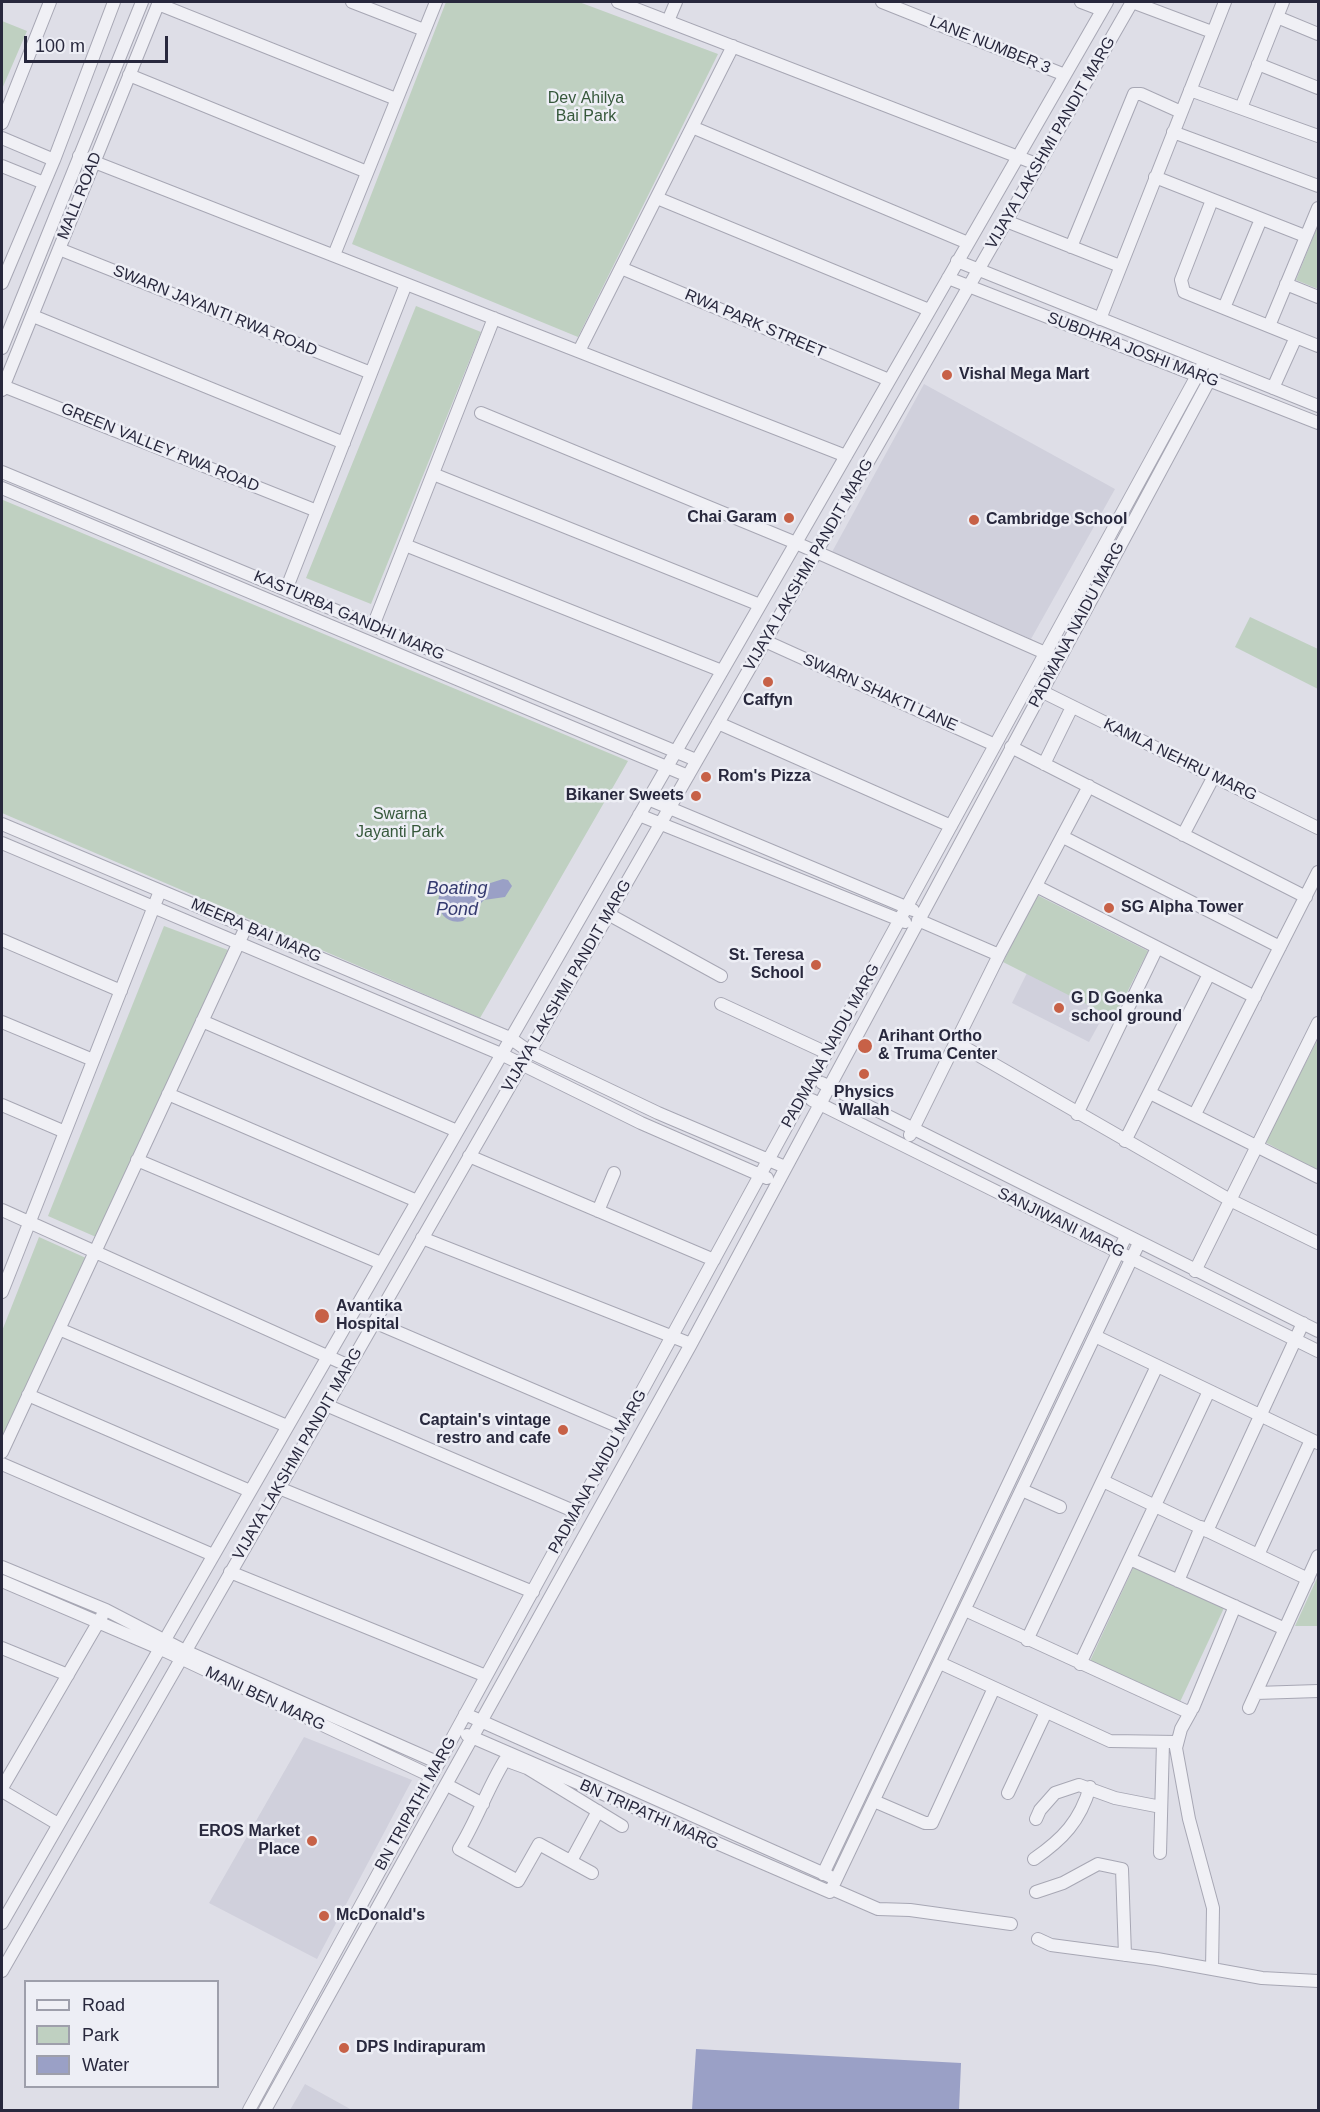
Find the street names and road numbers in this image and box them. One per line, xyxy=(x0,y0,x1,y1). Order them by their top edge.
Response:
street label: LANE NUMBER 3 xyxy=(927,12,1053,78)
street label: VIJAYA LAKSHMI PANDIT MARG xyxy=(982,33,1120,253)
street label: MALL ROAD xyxy=(54,150,106,242)
street label: SWARN JAYANTI RWA ROAD xyxy=(110,261,320,361)
street label: RWA PARK STREET xyxy=(682,286,828,362)
street label: SUBDHRA JOSHI MARG xyxy=(1044,308,1222,392)
street label: GREEN VALLEY RWA ROAD xyxy=(58,399,262,497)
street label: VIJAYA LAKSHMI PANDIT MARG xyxy=(740,455,878,675)
street label: PADMANA NAIDU MARG xyxy=(1025,539,1129,711)
street label: KASTURBA GANDHI MARG xyxy=(251,567,447,665)
street label: SWARN SHAKTI LANE xyxy=(800,650,960,736)
street label: KAMLA NEHRU MARG xyxy=(1100,715,1260,805)
street label: VIJAYA LAKSHMI PANDIT MARG xyxy=(498,876,636,1096)
street label: MEERA BAI MARG xyxy=(188,895,324,967)
street label: PADMANA NAIDU MARG xyxy=(778,961,884,1131)
street label: SANJIWANI MARG xyxy=(994,1184,1128,1262)
street label: VIJAYA LAKSHMI PANDIT MARG xyxy=(229,1344,367,1564)
street label: PADMANA NAIDU MARG xyxy=(545,1387,651,1557)
street label: MANI BEN MARG xyxy=(202,1663,328,1735)
street label: BN TRIPATHI MARG xyxy=(371,1734,461,1874)
street label: BN TRIPATHI MARG xyxy=(577,1776,721,1854)

